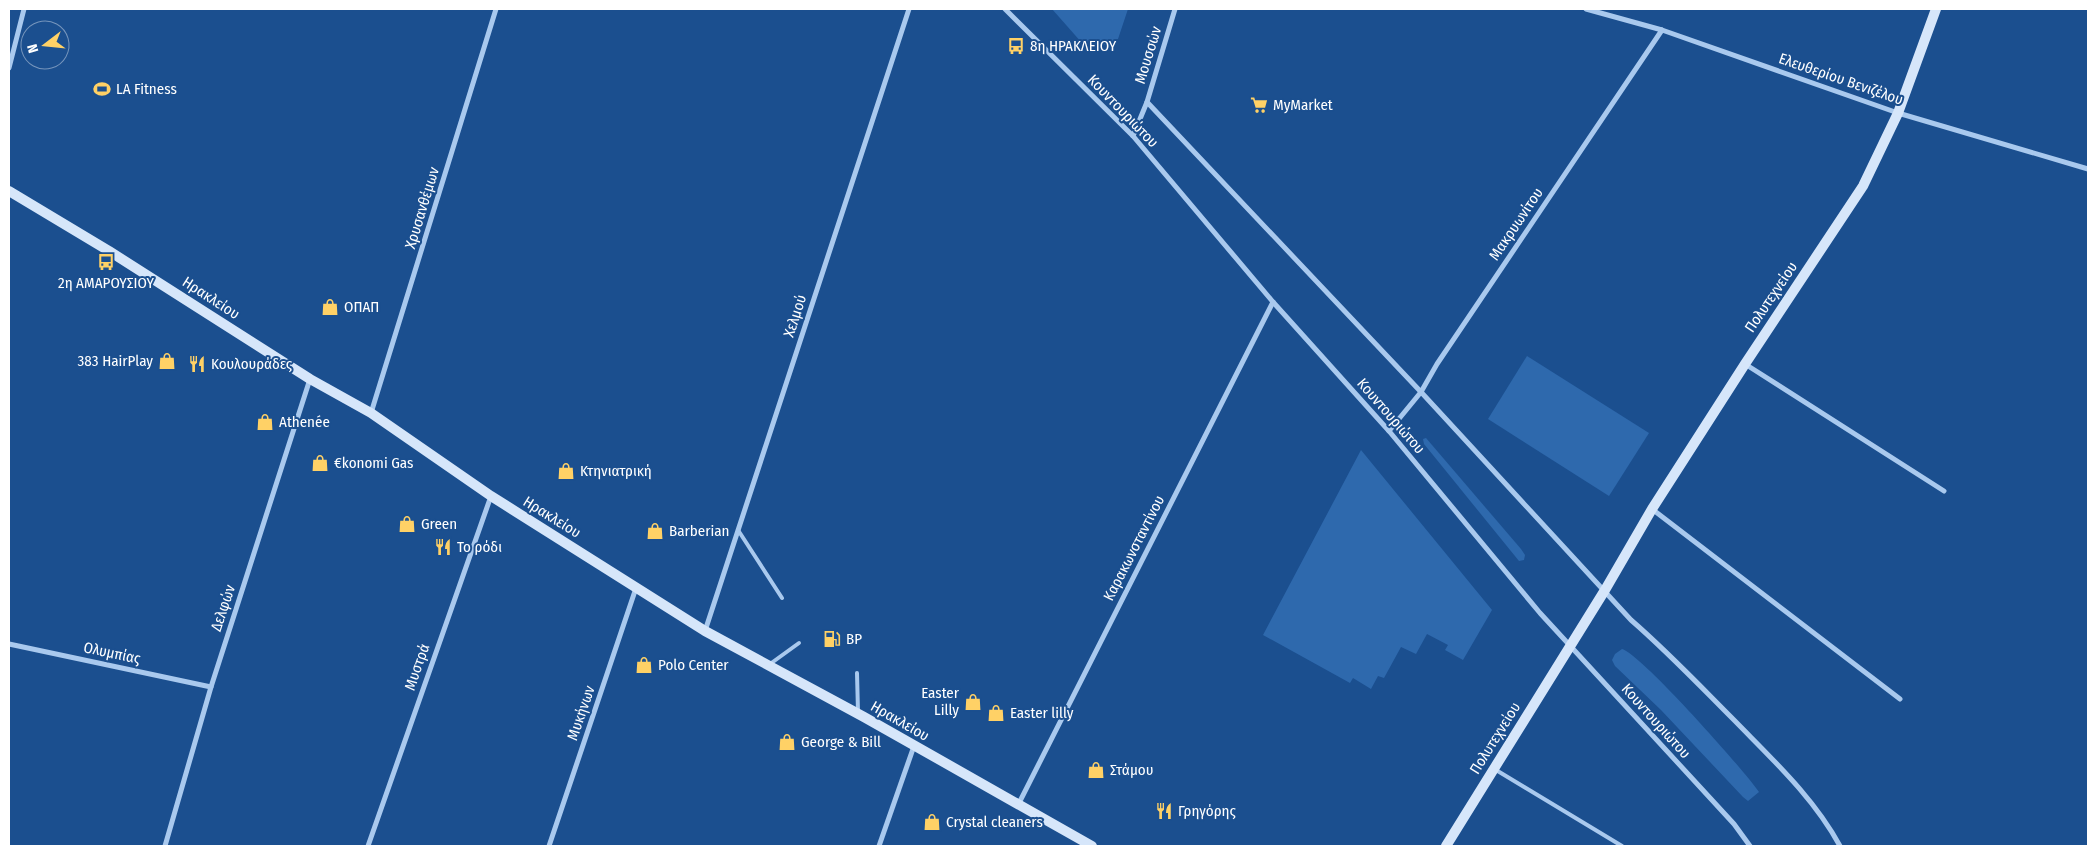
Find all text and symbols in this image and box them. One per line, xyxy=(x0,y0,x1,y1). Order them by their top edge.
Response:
north arrow xyxy=(20,20,70,70)
street label: Μουσσών xyxy=(1131,24,1165,86)
bus stop icon: 8η ΗΡΑΚΛΕΙΟΥ xyxy=(1006,36,1026,56)
place label: 8η ΗΡΑΚΛΕΙΟΥ xyxy=(1030,37,1117,55)
text: N xyxy=(24,42,42,55)
street label: Ελευθερίου Βενιζέλου xyxy=(1776,49,1906,109)
street label: Κουντουριώτου xyxy=(1084,71,1162,151)
sports icon: LA Fitness xyxy=(92,79,112,99)
place label: LA Fitness xyxy=(116,80,177,98)
supermarket icon: MyMarket xyxy=(1249,95,1269,115)
place label: MyMarket xyxy=(1273,96,1333,114)
street label: Χρυσανθέμων xyxy=(401,165,443,251)
street label: Μακρυωνίτου xyxy=(1485,184,1547,264)
bus stop icon: 2η ΑΜΑΡΟΥΣΙΟΥ xyxy=(96,252,116,272)
street label: Πολυτεχνείου xyxy=(1741,258,1801,336)
street label: Ηρακλείου xyxy=(179,273,243,323)
place label: 2η ΑΜΑΡΟΥΣΙΟΥ xyxy=(58,274,154,292)
street label: Χελμού xyxy=(780,292,810,340)
shop icon: ΟΠΑΠ xyxy=(320,297,340,317)
place label: ΟΠΑΠ xyxy=(344,298,379,316)
shop icon: 383 HairPlay xyxy=(157,351,177,371)
place label: 383 HairPlay xyxy=(78,352,153,370)
restaurant icon: Κουλουράδες xyxy=(187,354,207,374)
place label: Κουλουράδες xyxy=(211,355,293,373)
street label: Κουντουριώτου xyxy=(1353,375,1429,457)
shop icon: Athenée xyxy=(255,412,275,432)
place label: Athenée xyxy=(279,413,330,431)
shop icon: €konomi Gas xyxy=(310,453,330,473)
place label: €konomi Gas xyxy=(334,454,413,472)
shop icon: Κτηνιατρική xyxy=(556,461,576,481)
place label: Κτηνιατρική xyxy=(580,462,652,480)
street label: Ηρακλείου xyxy=(520,492,584,542)
street label: Καρακωνσταντίνου xyxy=(1100,492,1168,604)
shop icon: Green xyxy=(397,514,417,534)
place label: Green xyxy=(421,515,457,533)
shop icon: Barberian xyxy=(645,521,665,541)
place label: Barberian xyxy=(669,522,729,540)
restaurant icon: Το ρόδι xyxy=(433,537,453,557)
place label: Το ρόδι xyxy=(457,538,502,556)
street label: Δελφών xyxy=(207,582,239,634)
fuel station icon: BP xyxy=(822,629,842,649)
place label: BP xyxy=(846,630,862,648)
street label: Ολυμπίας xyxy=(82,638,143,668)
street label: Μυστρά xyxy=(401,641,433,693)
shop icon: Polo Center xyxy=(634,655,654,675)
place label: Polo Center xyxy=(658,656,729,674)
street label: Κουντουριώτου xyxy=(1618,680,1694,762)
street label: Μυκήνων xyxy=(563,683,599,743)
place label: Easter Lilly xyxy=(921,684,960,719)
shop icon: Easter Lilly xyxy=(963,692,983,712)
street label: Ηρακλείου xyxy=(868,697,932,745)
street label: Πολυτεχνείου xyxy=(1466,699,1524,777)
shop icon: Easter lilly xyxy=(986,703,1006,723)
place label: Easter lilly xyxy=(1010,704,1074,722)
shop icon: George & Bill xyxy=(777,732,797,752)
place label: George & Bill xyxy=(801,733,881,751)
shop icon: Στάμου xyxy=(1086,760,1106,780)
place label: Στάμου xyxy=(1110,761,1153,779)
restaurant icon: Γρηγόρης xyxy=(1154,801,1174,821)
place label: Γρηγόρης xyxy=(1178,802,1236,820)
shop icon: Crystal cleaners xyxy=(922,812,942,832)
place label: Crystal cleaners xyxy=(946,813,1043,831)

